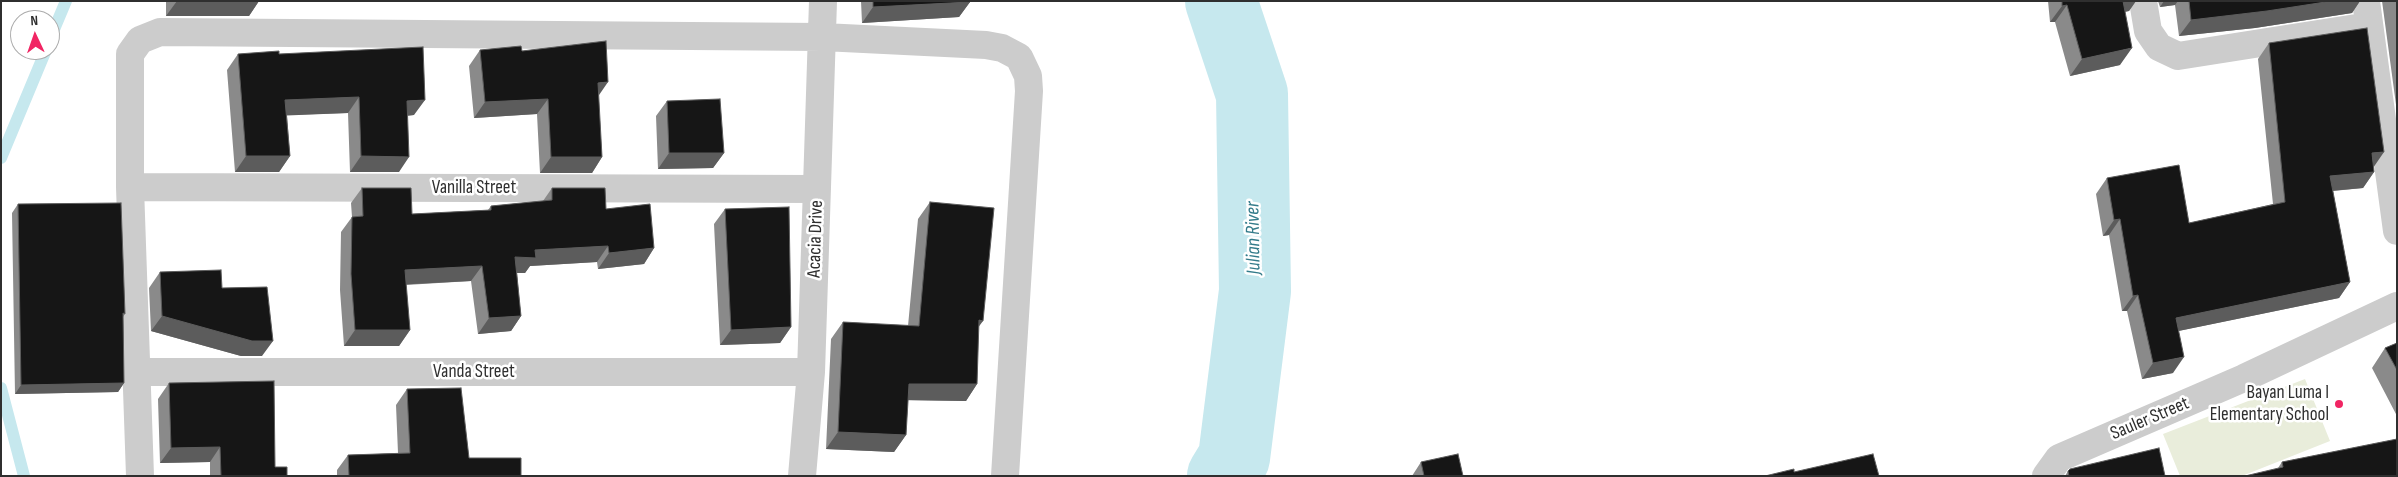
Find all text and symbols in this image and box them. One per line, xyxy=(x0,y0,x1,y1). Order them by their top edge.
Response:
north arrow xyxy=(10,10,60,60)
text: N xyxy=(30,12,38,29)
street label: Vanilla Street xyxy=(432,177,516,199)
street label: Acacia Drive xyxy=(803,200,829,278)
water label: Julian River xyxy=(1241,201,1267,275)
street label: Vanda Street xyxy=(433,361,515,383)
place label: Bayan Luma I Elementary School xyxy=(2210,382,2329,426)
street label: Sauler Street xyxy=(2107,392,2193,446)
marker: Bayan Luma I Elementary School xyxy=(2333,398,2345,410)

